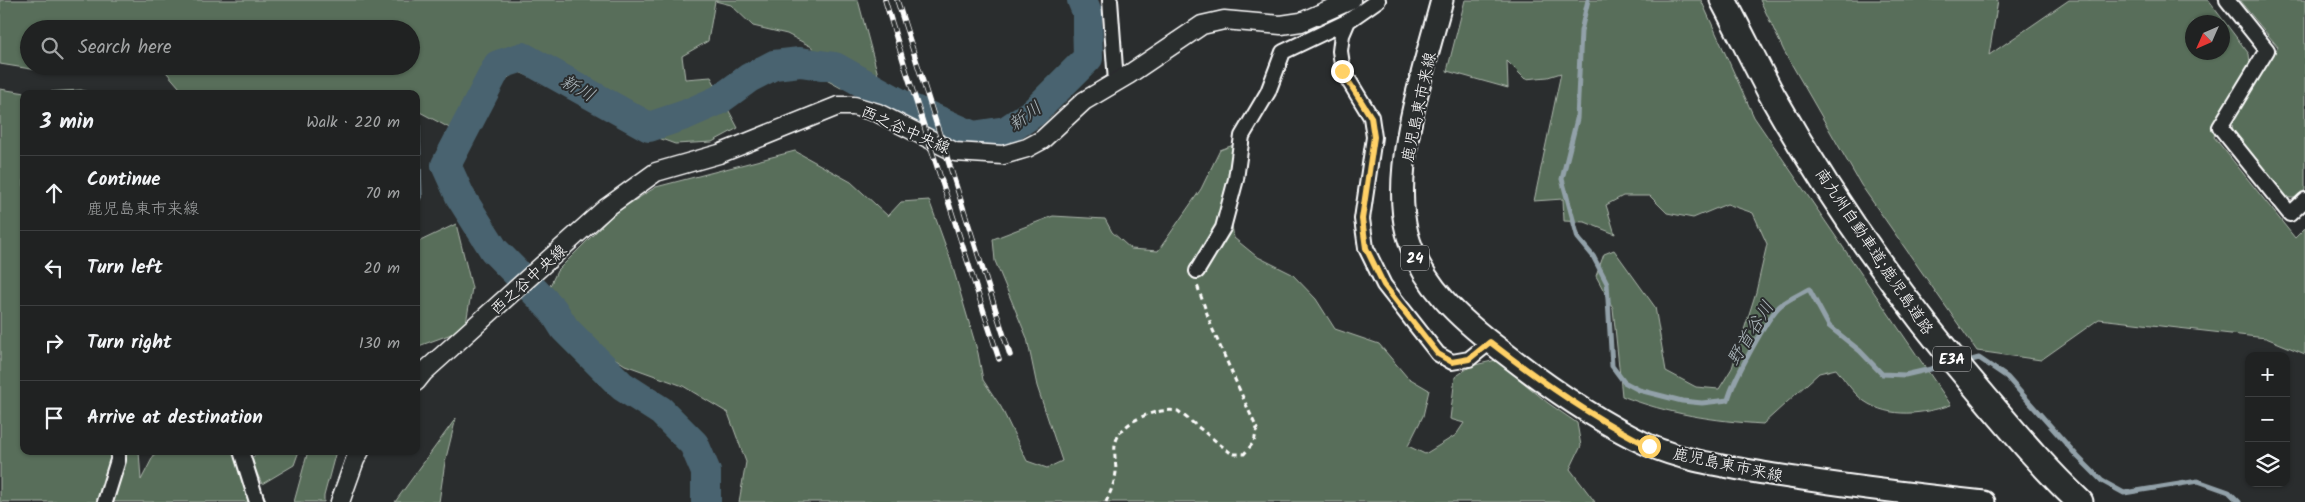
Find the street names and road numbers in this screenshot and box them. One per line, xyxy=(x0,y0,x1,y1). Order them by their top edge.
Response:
street label: 鹿児島東市来線 xyxy=(1396,50,1443,165)
street label: 西之谷中央線 xyxy=(856,99,954,161)
street label: 南九州自動車道;鹿児島道路 xyxy=(1808,163,1939,340)
street label: 西之谷中央線 xyxy=(485,239,573,322)
road number: 24 xyxy=(1401,246,1429,270)
road number: E3A xyxy=(1933,346,1971,372)
street label: 鹿児島東市来線 xyxy=(1670,442,1785,489)

